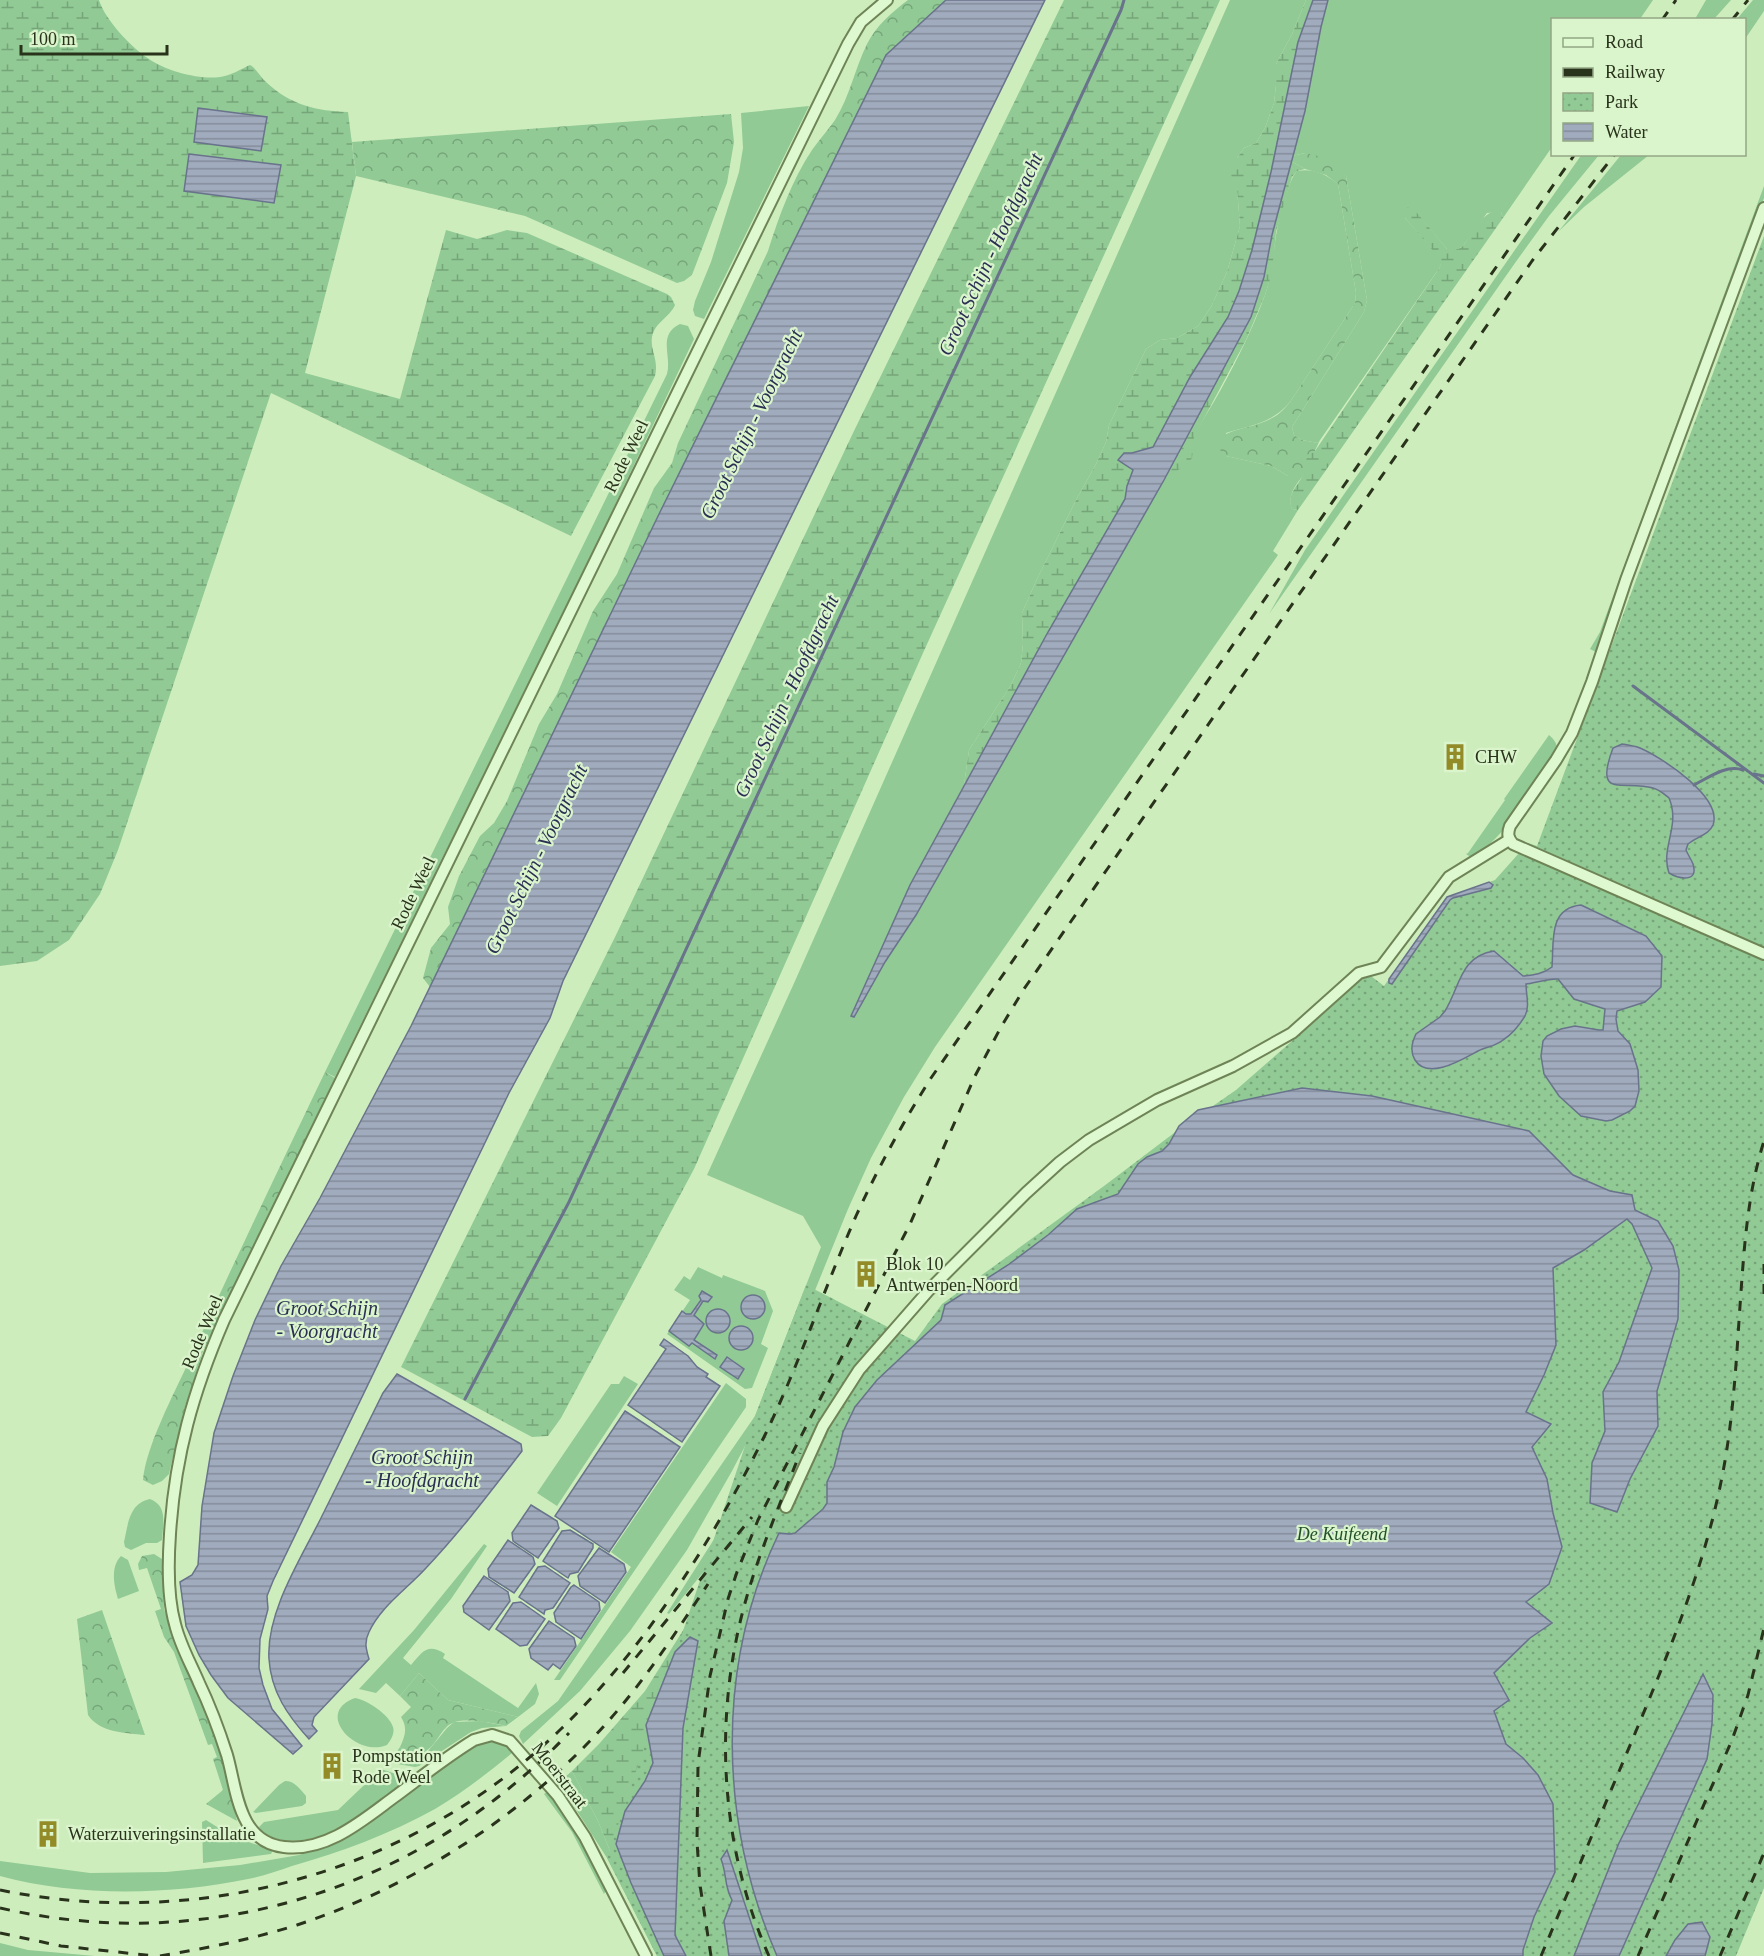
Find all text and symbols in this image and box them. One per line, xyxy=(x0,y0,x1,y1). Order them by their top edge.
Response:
scale bar xyxy=(21,18,166,56)
legend xyxy=(1551,18,1746,156)
text: 100 m xyxy=(30,29,76,49)
text: Road xyxy=(1605,32,1643,52)
text: Railway xyxy=(1605,62,1665,82)
text: Park xyxy=(1605,92,1638,112)
text: Water xyxy=(1605,122,1648,142)
water label: Groot Schijn - Hoofdgracht xyxy=(933,149,1048,359)
water label: Groot Schijn - Voorgracht xyxy=(696,325,808,523)
street label: Rode Weel xyxy=(600,416,652,496)
water label: Groot Schijn - Hoofdgracht xyxy=(729,591,844,801)
building icon: CHW xyxy=(1440,742,1470,772)
place label: CHW xyxy=(1475,747,1517,767)
water label: Groot Schijn - Voorgracht xyxy=(481,760,593,958)
street label: Rode Weel xyxy=(387,853,439,933)
place label: Blok 10 Antwerpen-Noord xyxy=(886,1254,1018,1295)
building icon: Blok 10 Antwerpen-Noord xyxy=(851,1259,881,1289)
street label: Rode Weel xyxy=(177,1292,227,1372)
water label: Groot Schijn - Voorgracht xyxy=(276,1297,378,1343)
water label: Groot Schijn - Hoofdgracht xyxy=(365,1446,479,1492)
park label: De Kuifeend xyxy=(1296,1524,1388,1544)
street label: Moerstraat xyxy=(528,1738,592,1812)
place label: Pompstation Rode Weel xyxy=(352,1746,442,1787)
building icon: Pompstation Rode Weel xyxy=(317,1751,347,1781)
building icon: Waterzuiveringsinstallatie xyxy=(33,1819,63,1849)
place label: Waterzuiveringsinstallatie xyxy=(68,1824,255,1844)

